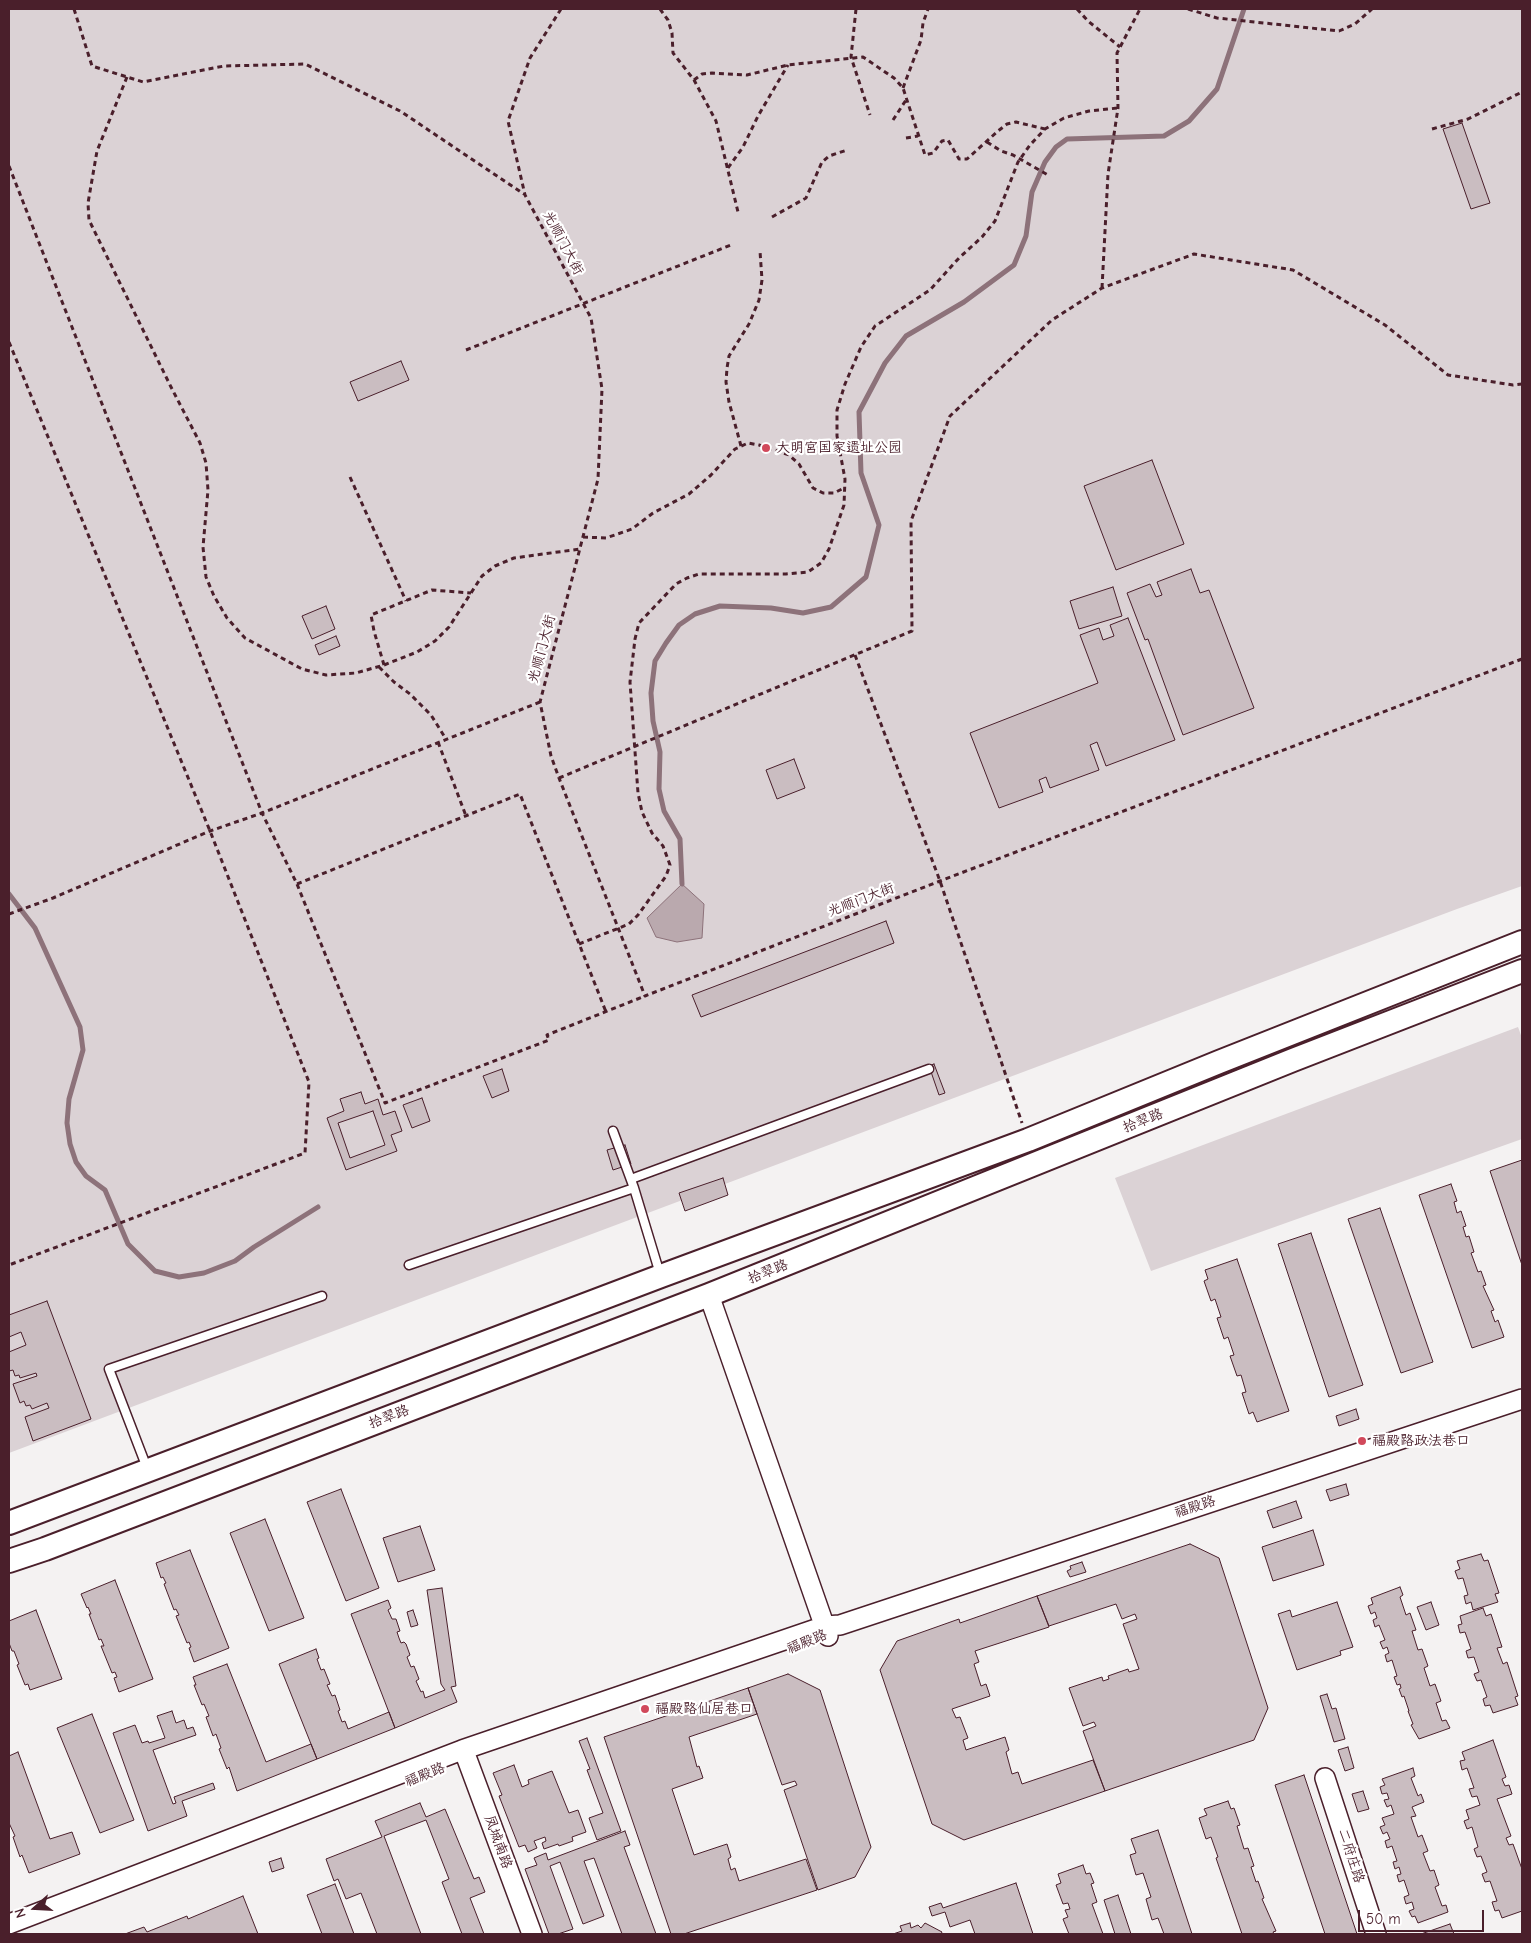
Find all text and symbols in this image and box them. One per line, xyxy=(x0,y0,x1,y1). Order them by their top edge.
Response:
street label: 光顺门大街 xyxy=(539,208,587,278)
place label: 大明宫国家遗址公园 xyxy=(776,440,902,456)
marker: 大明宫国家遗址公园 xyxy=(760,442,772,454)
street label: 光顺门大街 xyxy=(525,613,559,685)
street label: 光顺门大街 xyxy=(825,880,897,920)
street label: 拾翠路 xyxy=(1120,1105,1166,1137)
street label: 拾翠路 xyxy=(745,1256,791,1288)
street label: 拾翠路 xyxy=(366,1402,412,1432)
place label: 福殿路政法巷口 xyxy=(1372,1433,1470,1449)
marker: 福殿路政法巷口 xyxy=(1356,1435,1368,1447)
street label: 福殿路 xyxy=(1172,1493,1218,1521)
street label: 福殿路 xyxy=(784,1626,830,1658)
place label: 福殿路仙居巷口 xyxy=(655,1701,753,1717)
marker: 福殿路仙居巷口 xyxy=(639,1703,651,1715)
street label: 福殿路 xyxy=(402,1759,448,1791)
street label: 凤城南路 xyxy=(481,1813,515,1871)
street label: 二府庄路 xyxy=(1334,1827,1368,1885)
north arrow xyxy=(10,1883,60,1933)
scale bar xyxy=(1361,1900,1487,1932)
text: N xyxy=(11,1906,30,1920)
text: 50 m xyxy=(1366,1910,1401,1928)

